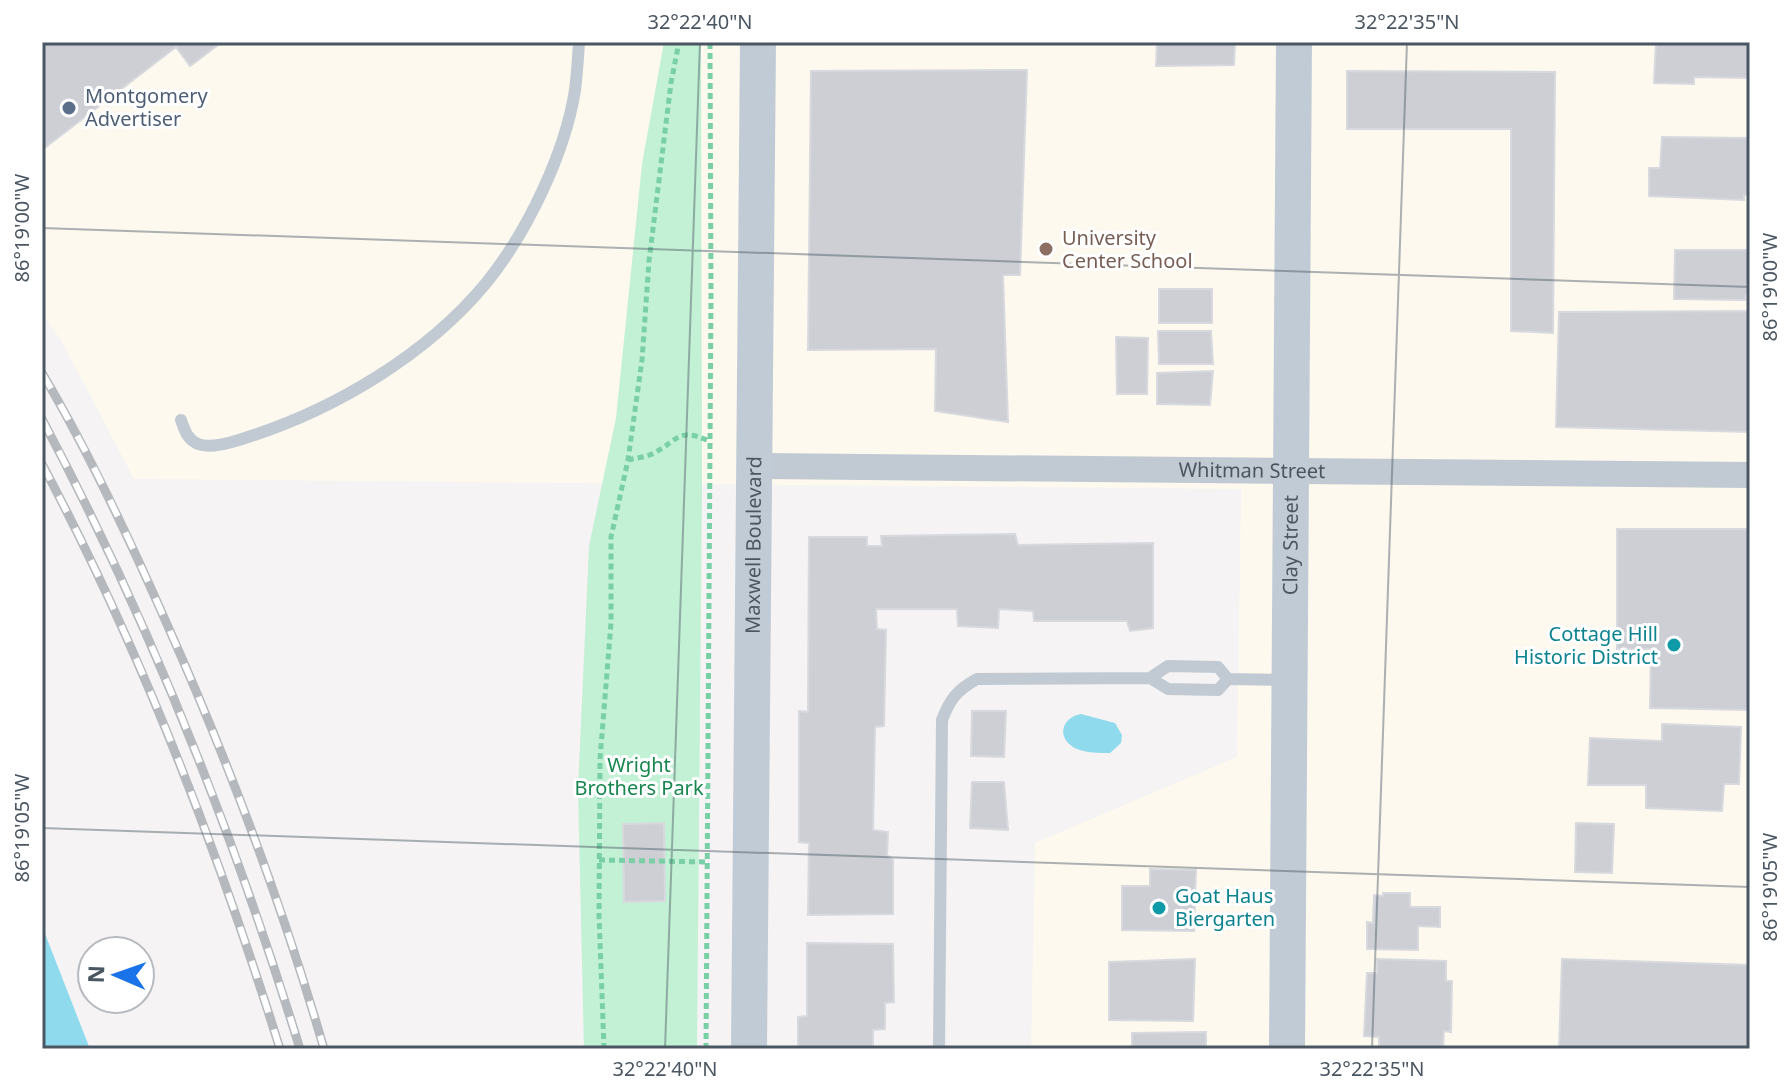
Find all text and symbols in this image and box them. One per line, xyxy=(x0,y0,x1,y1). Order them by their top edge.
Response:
text: 32°22'40"N xyxy=(647,8,753,35)
text: 32°22'35"N xyxy=(1354,8,1460,35)
place label: Montgomery Advertiser xyxy=(85,82,208,132)
marker: Montgomery Advertiser xyxy=(60,99,78,117)
text: 86°19'00"W xyxy=(8,173,35,282)
place label: University Center School xyxy=(1062,224,1193,274)
text: 86°19'00"W xyxy=(1756,232,1783,341)
marker: University Center School xyxy=(1037,240,1055,258)
street label: Maxwell Boulevard xyxy=(739,456,767,634)
street label: Whitman Street xyxy=(1178,456,1326,484)
street label: Clay Street xyxy=(1276,495,1304,595)
place label: Cottage Hill Historic District xyxy=(1514,620,1658,670)
marker: Cottage Hill Historic District xyxy=(1665,636,1683,654)
park label: Wright Brothers Park xyxy=(574,751,704,801)
text: 86°19'05"W xyxy=(8,773,35,882)
text: 86°19'05"W xyxy=(1756,832,1783,941)
place label: Goat Haus Biergarten xyxy=(1175,882,1275,932)
marker: Goat Haus Biergarten xyxy=(1150,899,1168,917)
north arrow xyxy=(76,935,156,1015)
text: N xyxy=(80,965,110,984)
text: 32°22'40"N xyxy=(612,1055,718,1082)
text: 32°22'35"N xyxy=(1319,1055,1425,1082)

